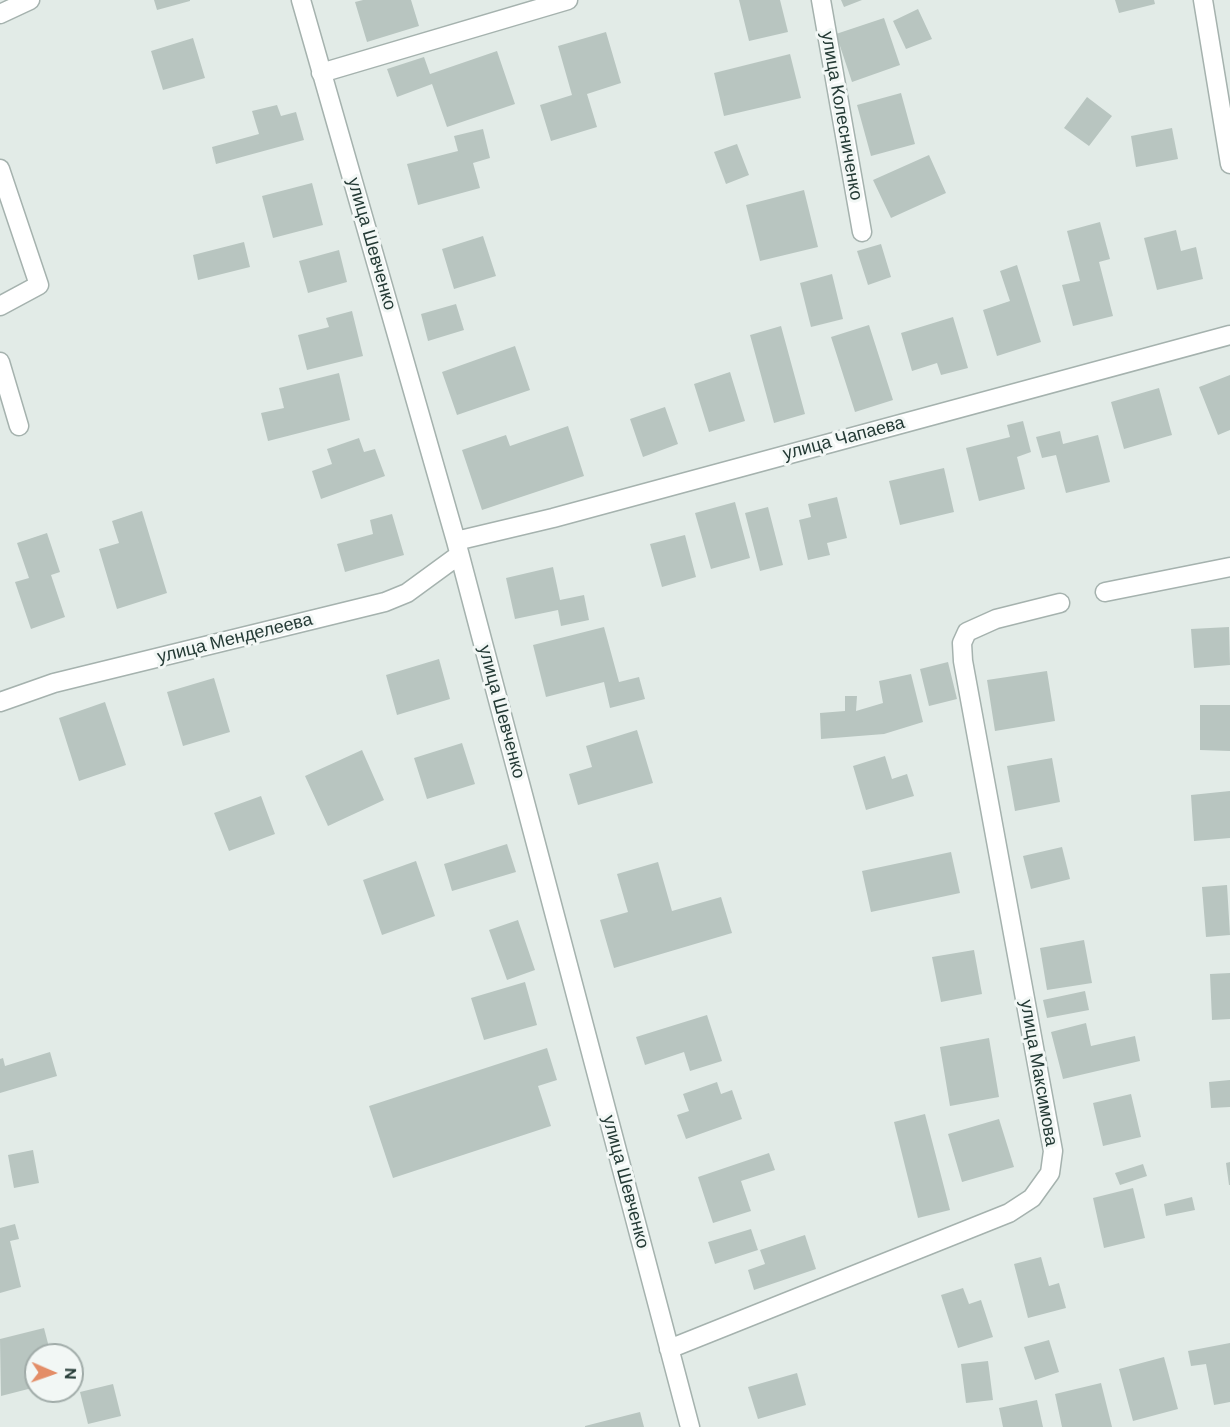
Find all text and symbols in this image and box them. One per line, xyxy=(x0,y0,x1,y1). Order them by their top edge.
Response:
street label: улица Колесниченко xyxy=(815,30,867,202)
street label: улица Шевченко xyxy=(342,175,400,313)
street label: улица Чапаева xyxy=(781,412,907,466)
street label: улица Менделеева xyxy=(155,609,315,669)
street label: улица Шевченко xyxy=(473,643,529,781)
street label: улица Максимова xyxy=(1014,998,1062,1148)
street label: улица Шевченко xyxy=(597,1113,653,1251)
north arrow xyxy=(24,1343,84,1403)
text: N xyxy=(60,1367,81,1380)

